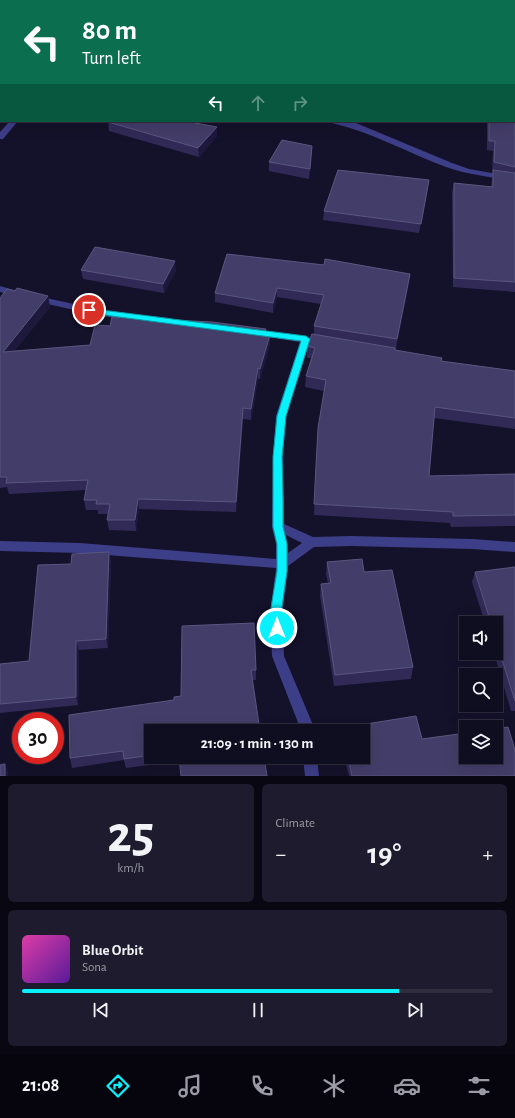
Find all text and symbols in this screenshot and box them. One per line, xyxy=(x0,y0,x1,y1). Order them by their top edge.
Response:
icon: left xyxy=(16,16,68,68)
text: 80 m xyxy=(82,17,137,45)
text: Turn left xyxy=(82,50,141,68)
icon: left xyxy=(205,92,227,114)
icon: ahead xyxy=(247,92,269,114)
icon: right xyxy=(289,92,311,114)
pin xyxy=(72,293,106,327)
icon: arrive xyxy=(78,299,100,321)
position arrow xyxy=(256,607,298,649)
map controls xyxy=(459,616,503,764)
button: sound xyxy=(459,616,503,660)
button: search xyxy=(459,668,503,712)
speed limit sign: 30 xyxy=(12,712,64,764)
button: layers xyxy=(459,720,503,764)
text: 21:09 · 1 min · 130 m xyxy=(201,736,313,751)
text: 25 xyxy=(107,809,154,861)
text: Climate xyxy=(276,817,315,830)
text: 19° xyxy=(367,839,401,869)
text: − xyxy=(276,843,286,865)
text: + xyxy=(482,843,493,865)
text: km/h xyxy=(117,862,144,875)
text: Blue Orbit xyxy=(82,943,143,958)
text: Sona xyxy=(82,961,107,974)
icon: previous xyxy=(90,999,112,1021)
icon: pause xyxy=(247,999,269,1021)
icon: next xyxy=(404,999,426,1021)
icon: directions xyxy=(104,1072,132,1100)
icon: music xyxy=(176,1072,204,1100)
icon: phone xyxy=(248,1072,276,1100)
icon: climate xyxy=(320,1072,348,1100)
icon: car xyxy=(393,1072,421,1100)
icon: filters xyxy=(465,1072,493,1100)
text: 21:08 xyxy=(22,1077,59,1095)

